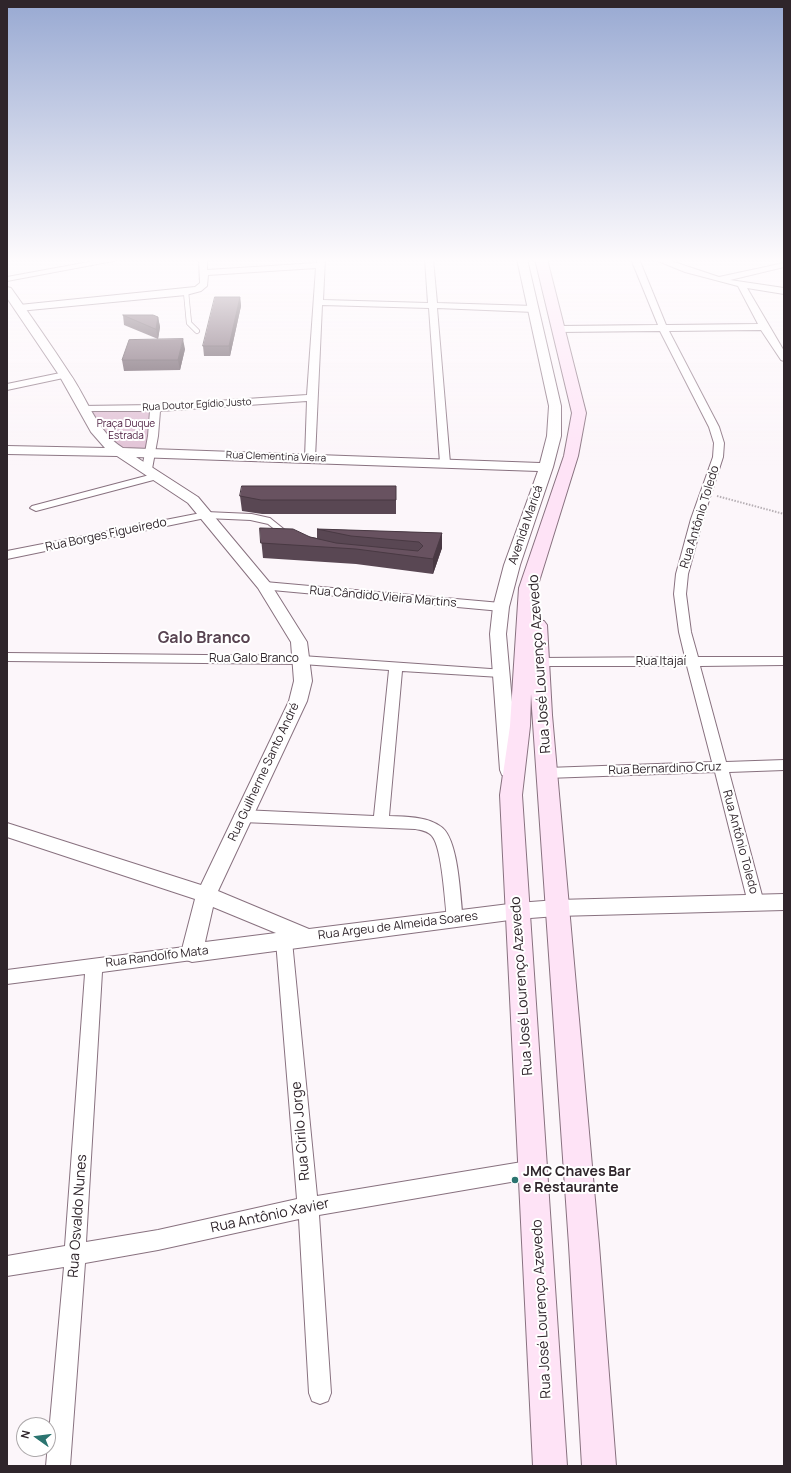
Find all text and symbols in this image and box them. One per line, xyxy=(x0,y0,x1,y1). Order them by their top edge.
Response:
street label: Rua Doutor Egídio Justo xyxy=(142,396,252,414)
park label: Praça Duque Estrada xyxy=(97,418,155,442)
street label: Rua Clementina Vieira xyxy=(226,449,326,465)
street label: Rua Antônio Toledo xyxy=(677,464,723,570)
street label: Avenida Maricá xyxy=(506,483,546,567)
street label: Rua Borges Figueiredo xyxy=(44,515,168,555)
street label: Rua José Lourenço Azevedo xyxy=(525,574,555,754)
street label: Rua Cândido Vieira Martins xyxy=(309,583,457,611)
district label: Galo Branco xyxy=(158,629,250,649)
street label: Rua Galo Branco xyxy=(209,652,299,666)
street label: Rua Itajaí xyxy=(636,655,686,669)
street label: Rua Guilherme Santo André xyxy=(225,700,303,844)
street label: Rua Bernardino Cruz xyxy=(608,760,722,778)
street label: Rua Antônio Toledo xyxy=(719,789,761,895)
street label: Rua José Lourenço Azevedo xyxy=(507,896,537,1076)
street label: Rua Argeu de Almeida Soares xyxy=(317,909,479,943)
street label: Rua Randolfo Mata xyxy=(105,944,209,970)
street label: Rua Cirilo Jorge xyxy=(288,1081,314,1181)
street label: Rua Osvaldo Nunes xyxy=(65,1154,91,1278)
place label: JMC Chaves Bar e Restaurante xyxy=(523,1164,631,1196)
marker: JMC Chaves Bar e Restaurante xyxy=(510,1175,520,1185)
street label: Rua Antônio Xavier xyxy=(209,1195,331,1237)
street label: Rua José Lourenço Azevedo xyxy=(529,1219,555,1399)
north arrow xyxy=(16,1417,56,1457)
text: N xyxy=(17,1429,33,1440)

